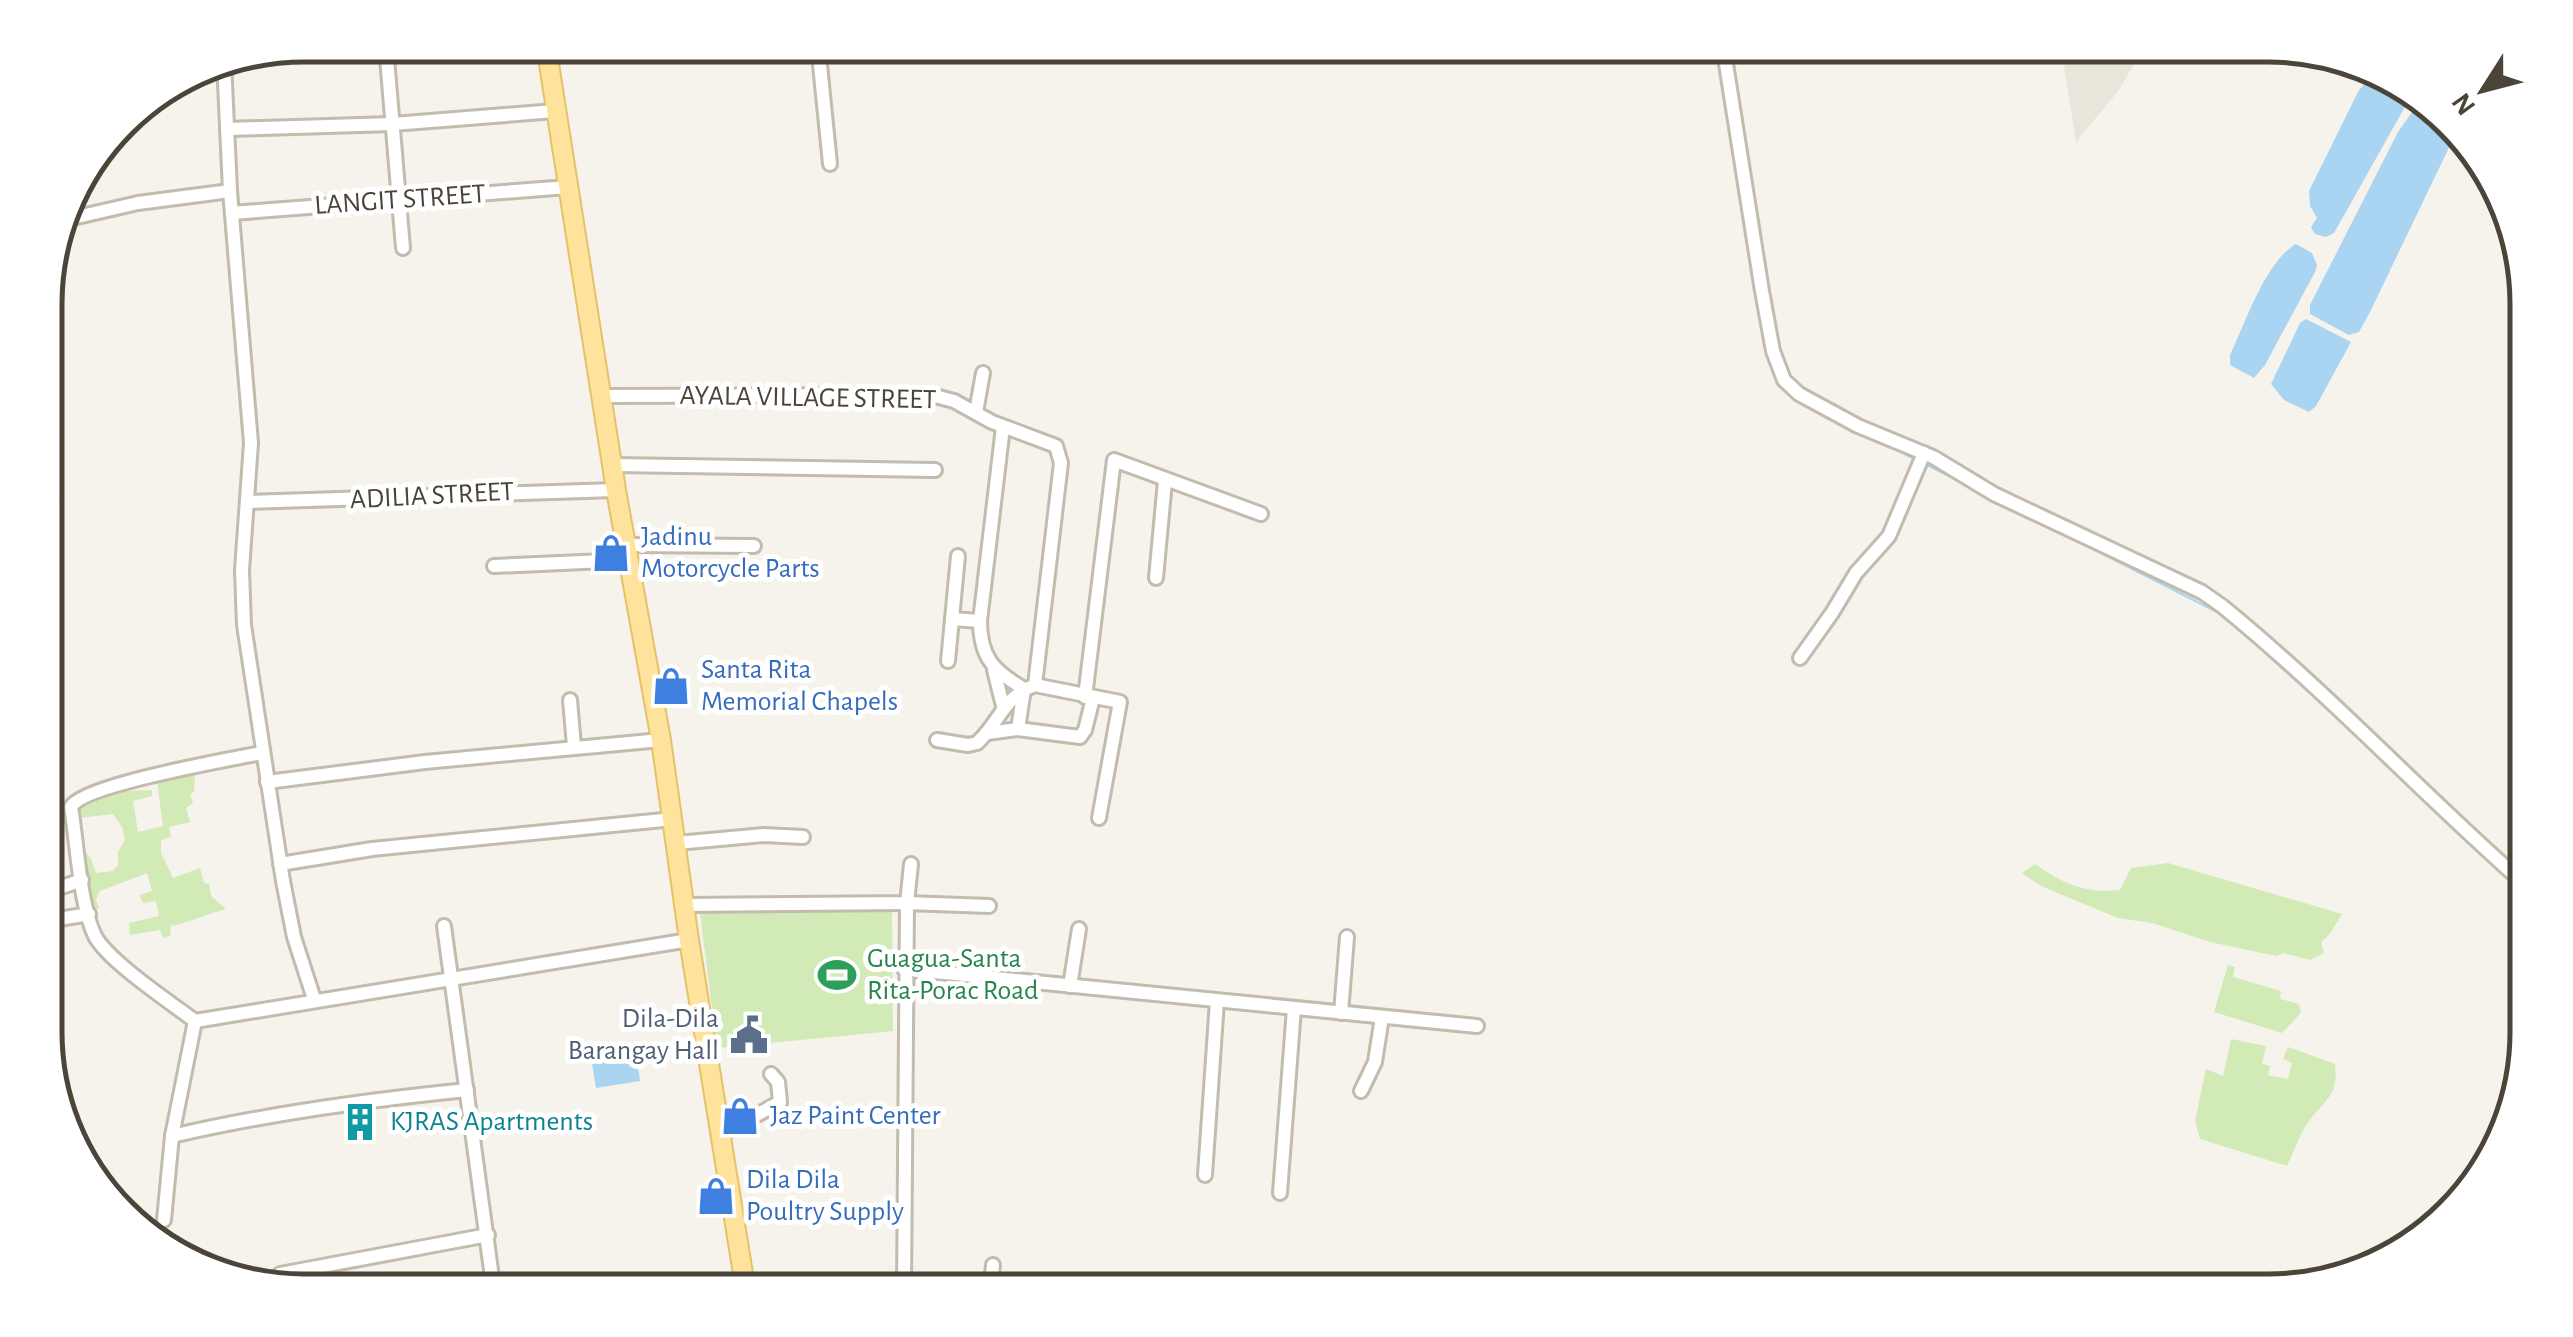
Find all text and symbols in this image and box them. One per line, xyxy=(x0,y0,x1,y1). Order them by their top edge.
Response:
north arrow xyxy=(2433,40,2533,140)
text: N xyxy=(2447,87,2481,120)
street label: LANGIT STREET xyxy=(313,180,487,220)
street label: AYALA VILLAGE STREET xyxy=(679,382,937,414)
street label: ADILIA STREET xyxy=(349,478,515,514)
place label: Jadinu Motorcycle Parts xyxy=(641,523,820,583)
shop icon: Jadinu Motorcycle Parts xyxy=(590,532,632,574)
place label: Santa Rita Memorial Chapels xyxy=(701,656,898,716)
shop icon: Santa Rita Memorial Chapels xyxy=(650,665,692,707)
place label: Guagua-Santa Rita-Porac Road xyxy=(867,945,1039,1005)
sports icon: Guagua-Santa Rita-Porac Road xyxy=(816,954,858,996)
place label: Dila-Dila Barangay Hall xyxy=(568,1005,719,1065)
public building icon: Dila-Dila Barangay Hall xyxy=(728,1014,770,1056)
shop icon: Jaz Paint Center xyxy=(719,1095,761,1137)
building icon: KJRAS Apartments xyxy=(339,1101,381,1143)
place label: Jaz Paint Center xyxy=(770,1102,941,1130)
place label: KJRAS Apartments xyxy=(390,1108,593,1136)
place label: Dila Dila Poultry Supply xyxy=(746,1166,904,1226)
shop icon: Dila Dila Poultry Supply xyxy=(695,1175,737,1217)

